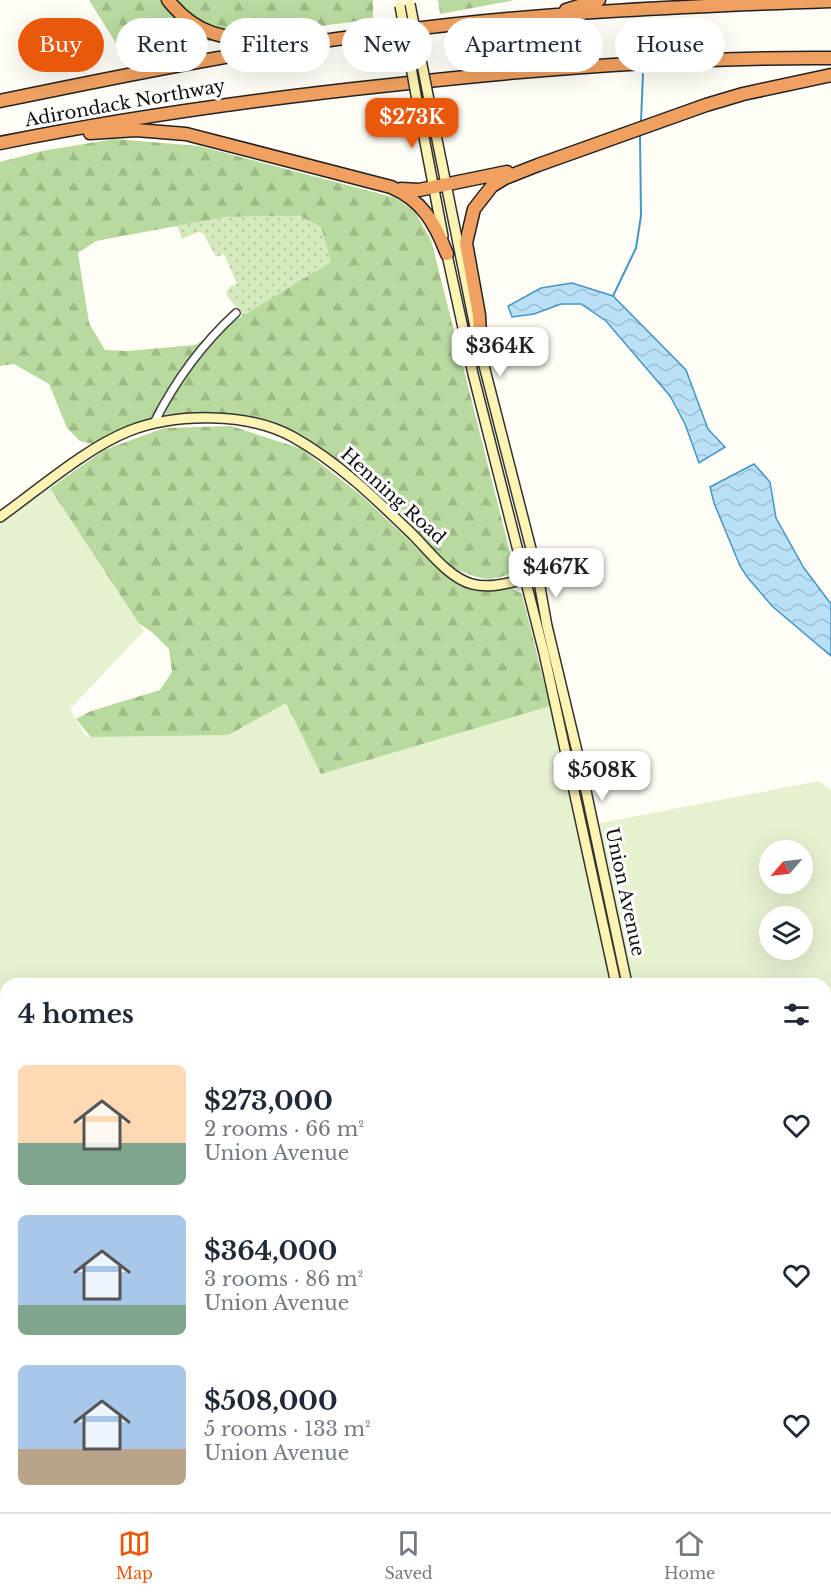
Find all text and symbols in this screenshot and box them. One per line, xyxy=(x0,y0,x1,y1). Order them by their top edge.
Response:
chip: Buy xyxy=(18,18,104,72)
chip: Rent xyxy=(116,18,208,72)
chip: Filters xyxy=(220,18,330,72)
chip: New xyxy=(342,18,432,72)
chip: Apartment xyxy=(444,18,603,72)
chip: House xyxy=(615,18,725,72)
street label: Adirondack Northway xyxy=(22,74,228,132)
pin: $273K xyxy=(370,98,454,149)
text: $273K xyxy=(379,105,445,129)
pin: $364K xyxy=(458,327,542,378)
text: $364K xyxy=(466,334,534,358)
street label: Henning Road xyxy=(336,443,450,549)
pin: $467K xyxy=(514,548,598,599)
text: $467K xyxy=(523,555,589,579)
pin: $508K xyxy=(560,751,644,802)
text: $508K xyxy=(567,758,637,782)
street label: Union Avenue xyxy=(601,826,649,958)
north arrow xyxy=(759,840,813,894)
map controls xyxy=(759,840,813,960)
button: layers xyxy=(759,906,813,960)
text: 4 homes xyxy=(18,998,134,1030)
icon: filters xyxy=(780,998,813,1031)
text: $273,000 xyxy=(204,1085,333,1117)
icon: home xyxy=(66,1089,138,1161)
icon: heart xyxy=(780,1109,813,1142)
text: 2 rooms · 66 m² xyxy=(204,1117,364,1141)
text: Union Avenue xyxy=(204,1141,349,1165)
text: $364,000 xyxy=(204,1235,337,1267)
icon: home xyxy=(66,1239,138,1311)
icon: heart xyxy=(780,1259,813,1292)
text: 3 rooms · 86 m² xyxy=(204,1267,363,1291)
text: Union Avenue xyxy=(204,1291,349,1315)
text: $508,000 xyxy=(204,1385,338,1417)
icon: home xyxy=(66,1389,138,1461)
icon: heart xyxy=(780,1409,813,1442)
text: 5 rooms · 133 m² xyxy=(204,1417,371,1441)
text: Union Avenue xyxy=(204,1441,349,1465)
tab: Map xyxy=(116,1527,153,1583)
tab: Saved xyxy=(384,1527,433,1583)
tab: Home xyxy=(664,1527,715,1583)

